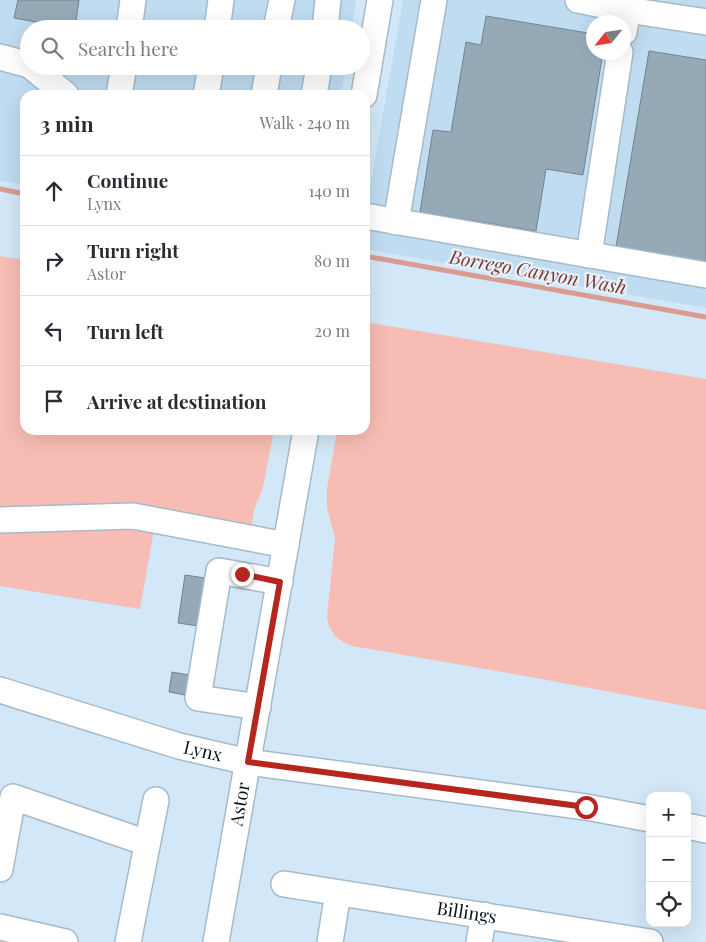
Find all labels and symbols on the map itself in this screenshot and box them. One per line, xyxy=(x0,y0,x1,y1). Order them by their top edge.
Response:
north arrow xyxy=(586,15,631,60)
water label: Borrego Canyon Wash xyxy=(447,242,629,299)
route end xyxy=(231,563,254,586)
street label: Lynx xyxy=(181,734,225,767)
street label: Astor xyxy=(223,780,255,829)
route start xyxy=(575,796,598,819)
street label: Billings xyxy=(435,895,498,929)

